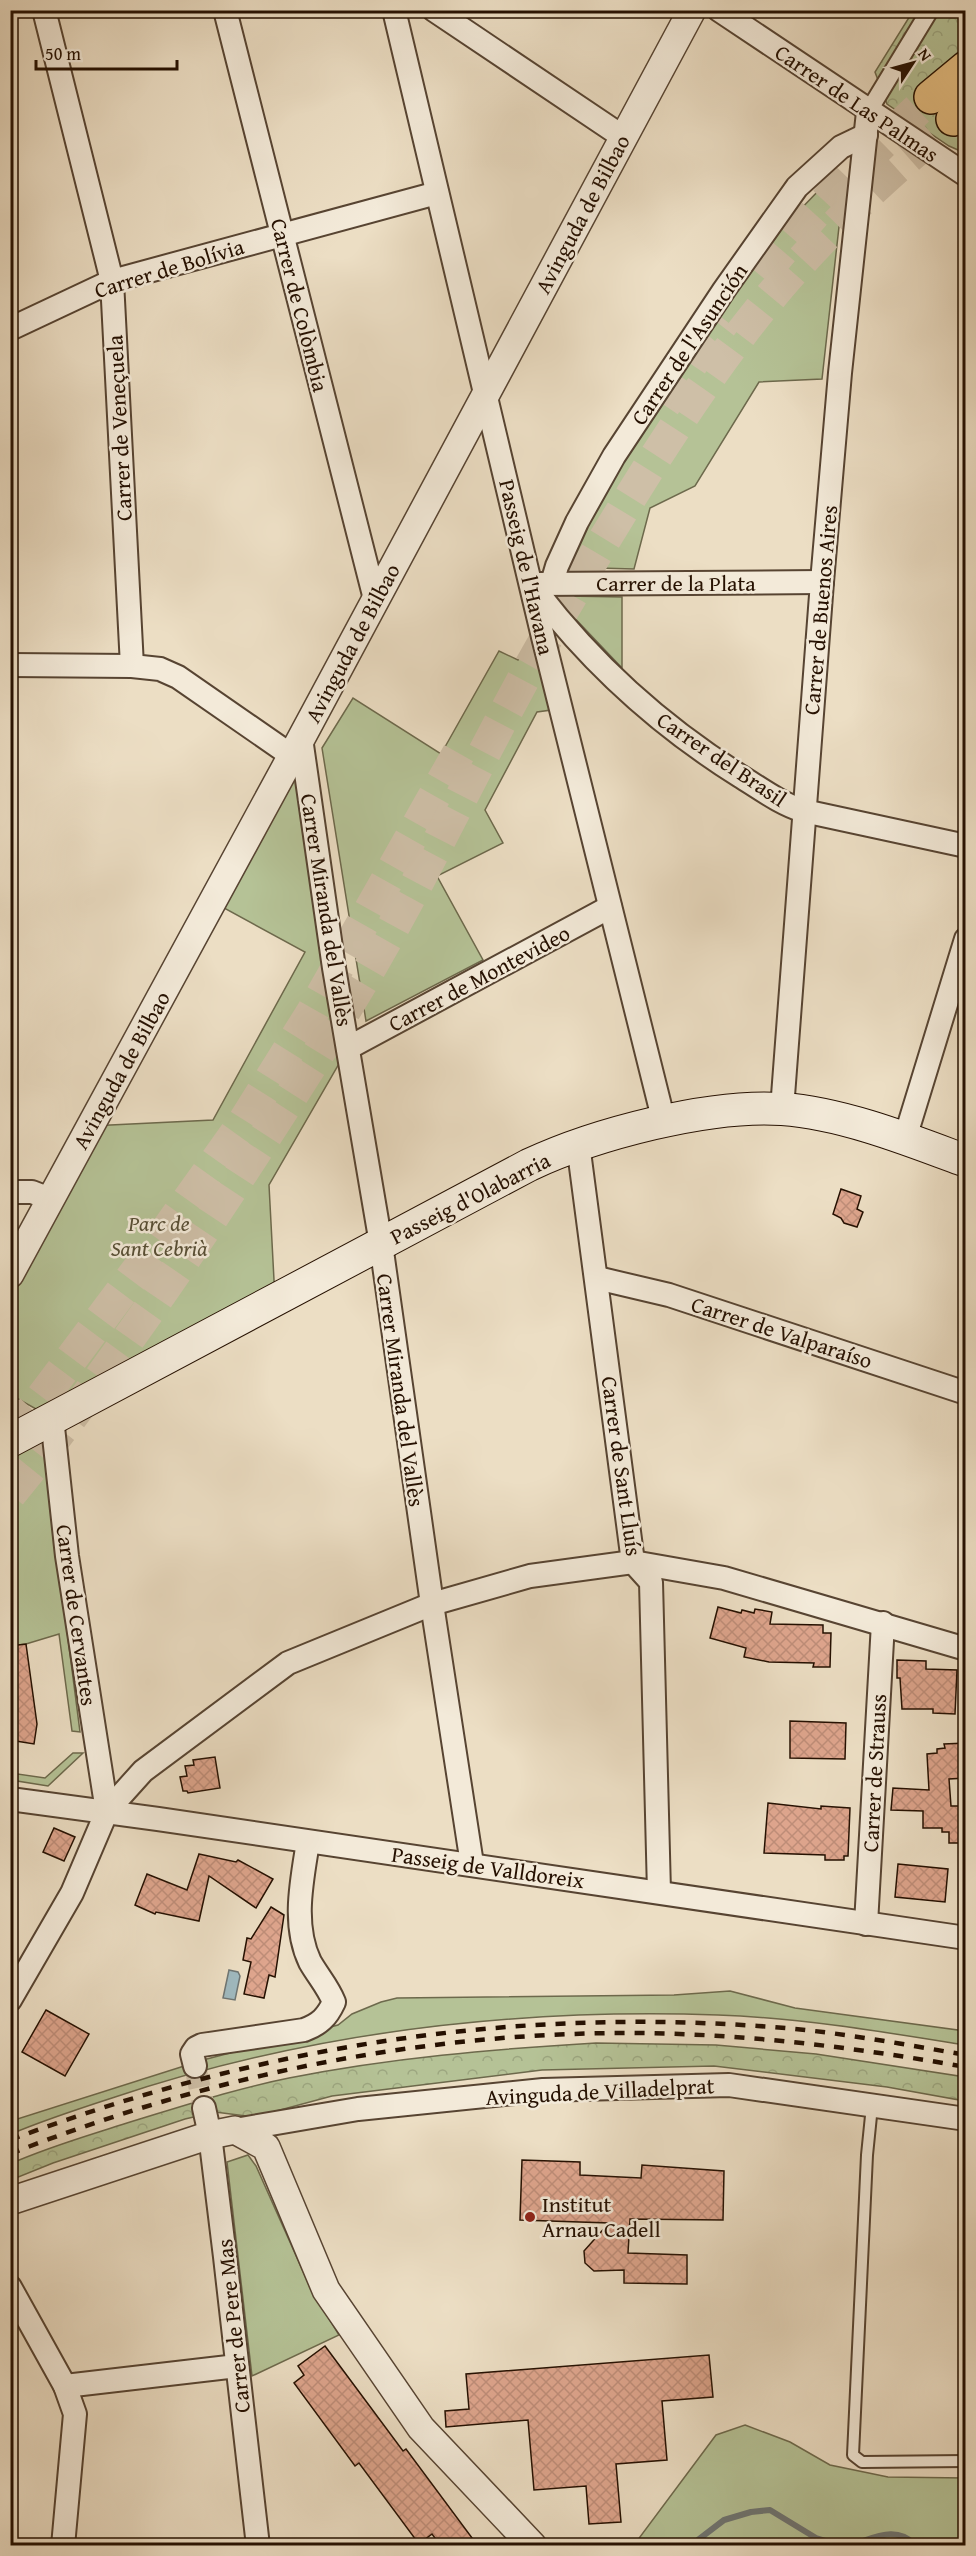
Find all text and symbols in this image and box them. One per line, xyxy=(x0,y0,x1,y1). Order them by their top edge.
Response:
scale bar xyxy=(36,33,177,71)
north arrow xyxy=(883,33,943,93)
street label: Carrer de Las Palmas xyxy=(769,36,945,170)
text: 50 m xyxy=(45,40,81,67)
text: N xyxy=(912,43,938,66)
street label: Avinguda de Bilbao xyxy=(526,129,638,299)
street label: Carrer de Colòmbia xyxy=(263,215,337,396)
street label: Carrer de Bolívia xyxy=(90,230,248,306)
street label: Carrer de l'Asunción xyxy=(623,256,755,431)
street label: Carrer de Veneçuela xyxy=(98,334,140,522)
street label: Passeig de l'Havana xyxy=(491,476,563,658)
street label: Carrer de Buenos Aires xyxy=(795,504,845,716)
street label: Avinguda de Bilbao xyxy=(296,558,408,728)
street label: Carrer de la Plata xyxy=(596,567,756,599)
street label: Carrer del Brasil xyxy=(651,704,793,814)
street label: Carrer Miranda del Vallès xyxy=(293,791,361,1029)
street label: Carrer de Montevideo xyxy=(383,917,575,1039)
street label: Avinguda de Bilbao xyxy=(64,985,178,1155)
street label: Passeig d'Olabarria xyxy=(384,1144,556,1252)
park label: Parc de Sant Cebrià xyxy=(111,1207,207,1264)
street label: Carrer Miranda del Vallès xyxy=(369,1271,433,1509)
street label: Carrer de Valparaíso xyxy=(687,1288,877,1376)
street label: Carrer de Sant Lluís xyxy=(594,1374,650,1558)
street label: Carrer de Cervantes xyxy=(48,1522,106,1708)
street label: Carrer de Strauss xyxy=(854,1693,894,1853)
street label: Passeig de Valldoreix xyxy=(390,1838,587,1896)
street label: Avinguda de Villadelprat xyxy=(485,2069,715,2113)
place label: Institut Arnau Cadell xyxy=(542,2188,661,2245)
marker: Institut Arnau Cadell xyxy=(523,2210,537,2224)
street label: Carrer de Pere Mas xyxy=(208,2238,258,2414)

